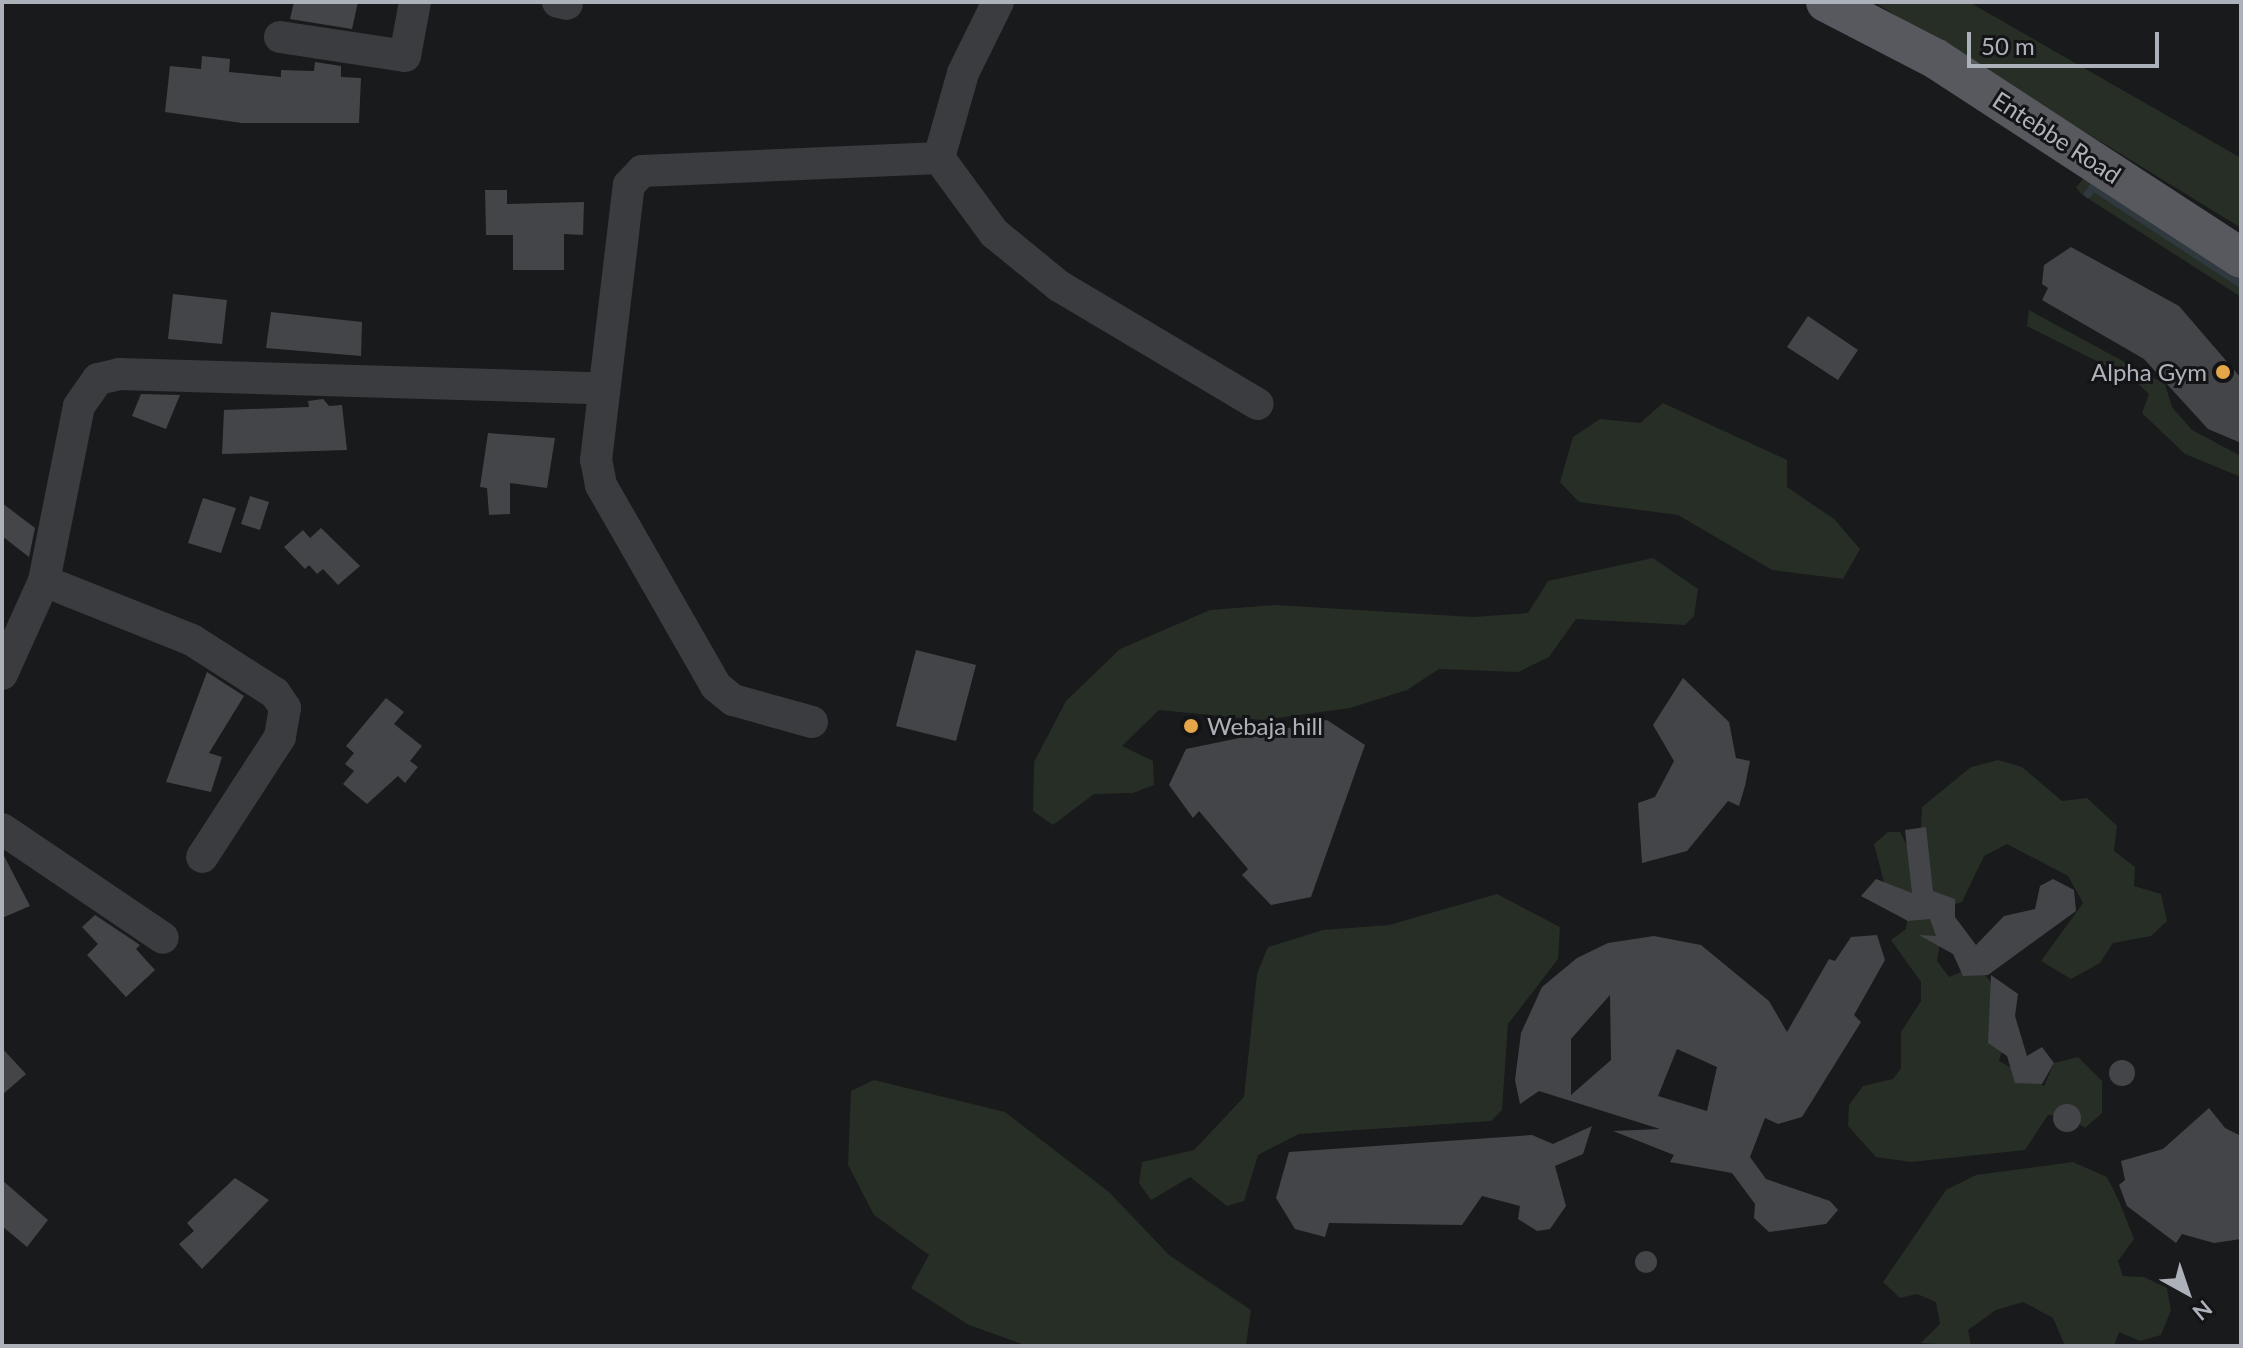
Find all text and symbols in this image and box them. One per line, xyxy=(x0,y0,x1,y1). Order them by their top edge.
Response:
scale bar xyxy=(1971,16,2163,66)
text: 50 m xyxy=(1981,31,2035,60)
street label: Entebbe Road xyxy=(1988,85,2126,189)
place label: Alpha Gym xyxy=(2091,358,2207,386)
marker: Alpha Gym xyxy=(2214,363,2232,381)
place label: Webaja hill xyxy=(1207,712,1323,740)
marker: Webaja hill xyxy=(1182,717,1200,735)
north arrow xyxy=(2147,1252,2227,1332)
text: N xyxy=(2188,1295,2218,1327)

